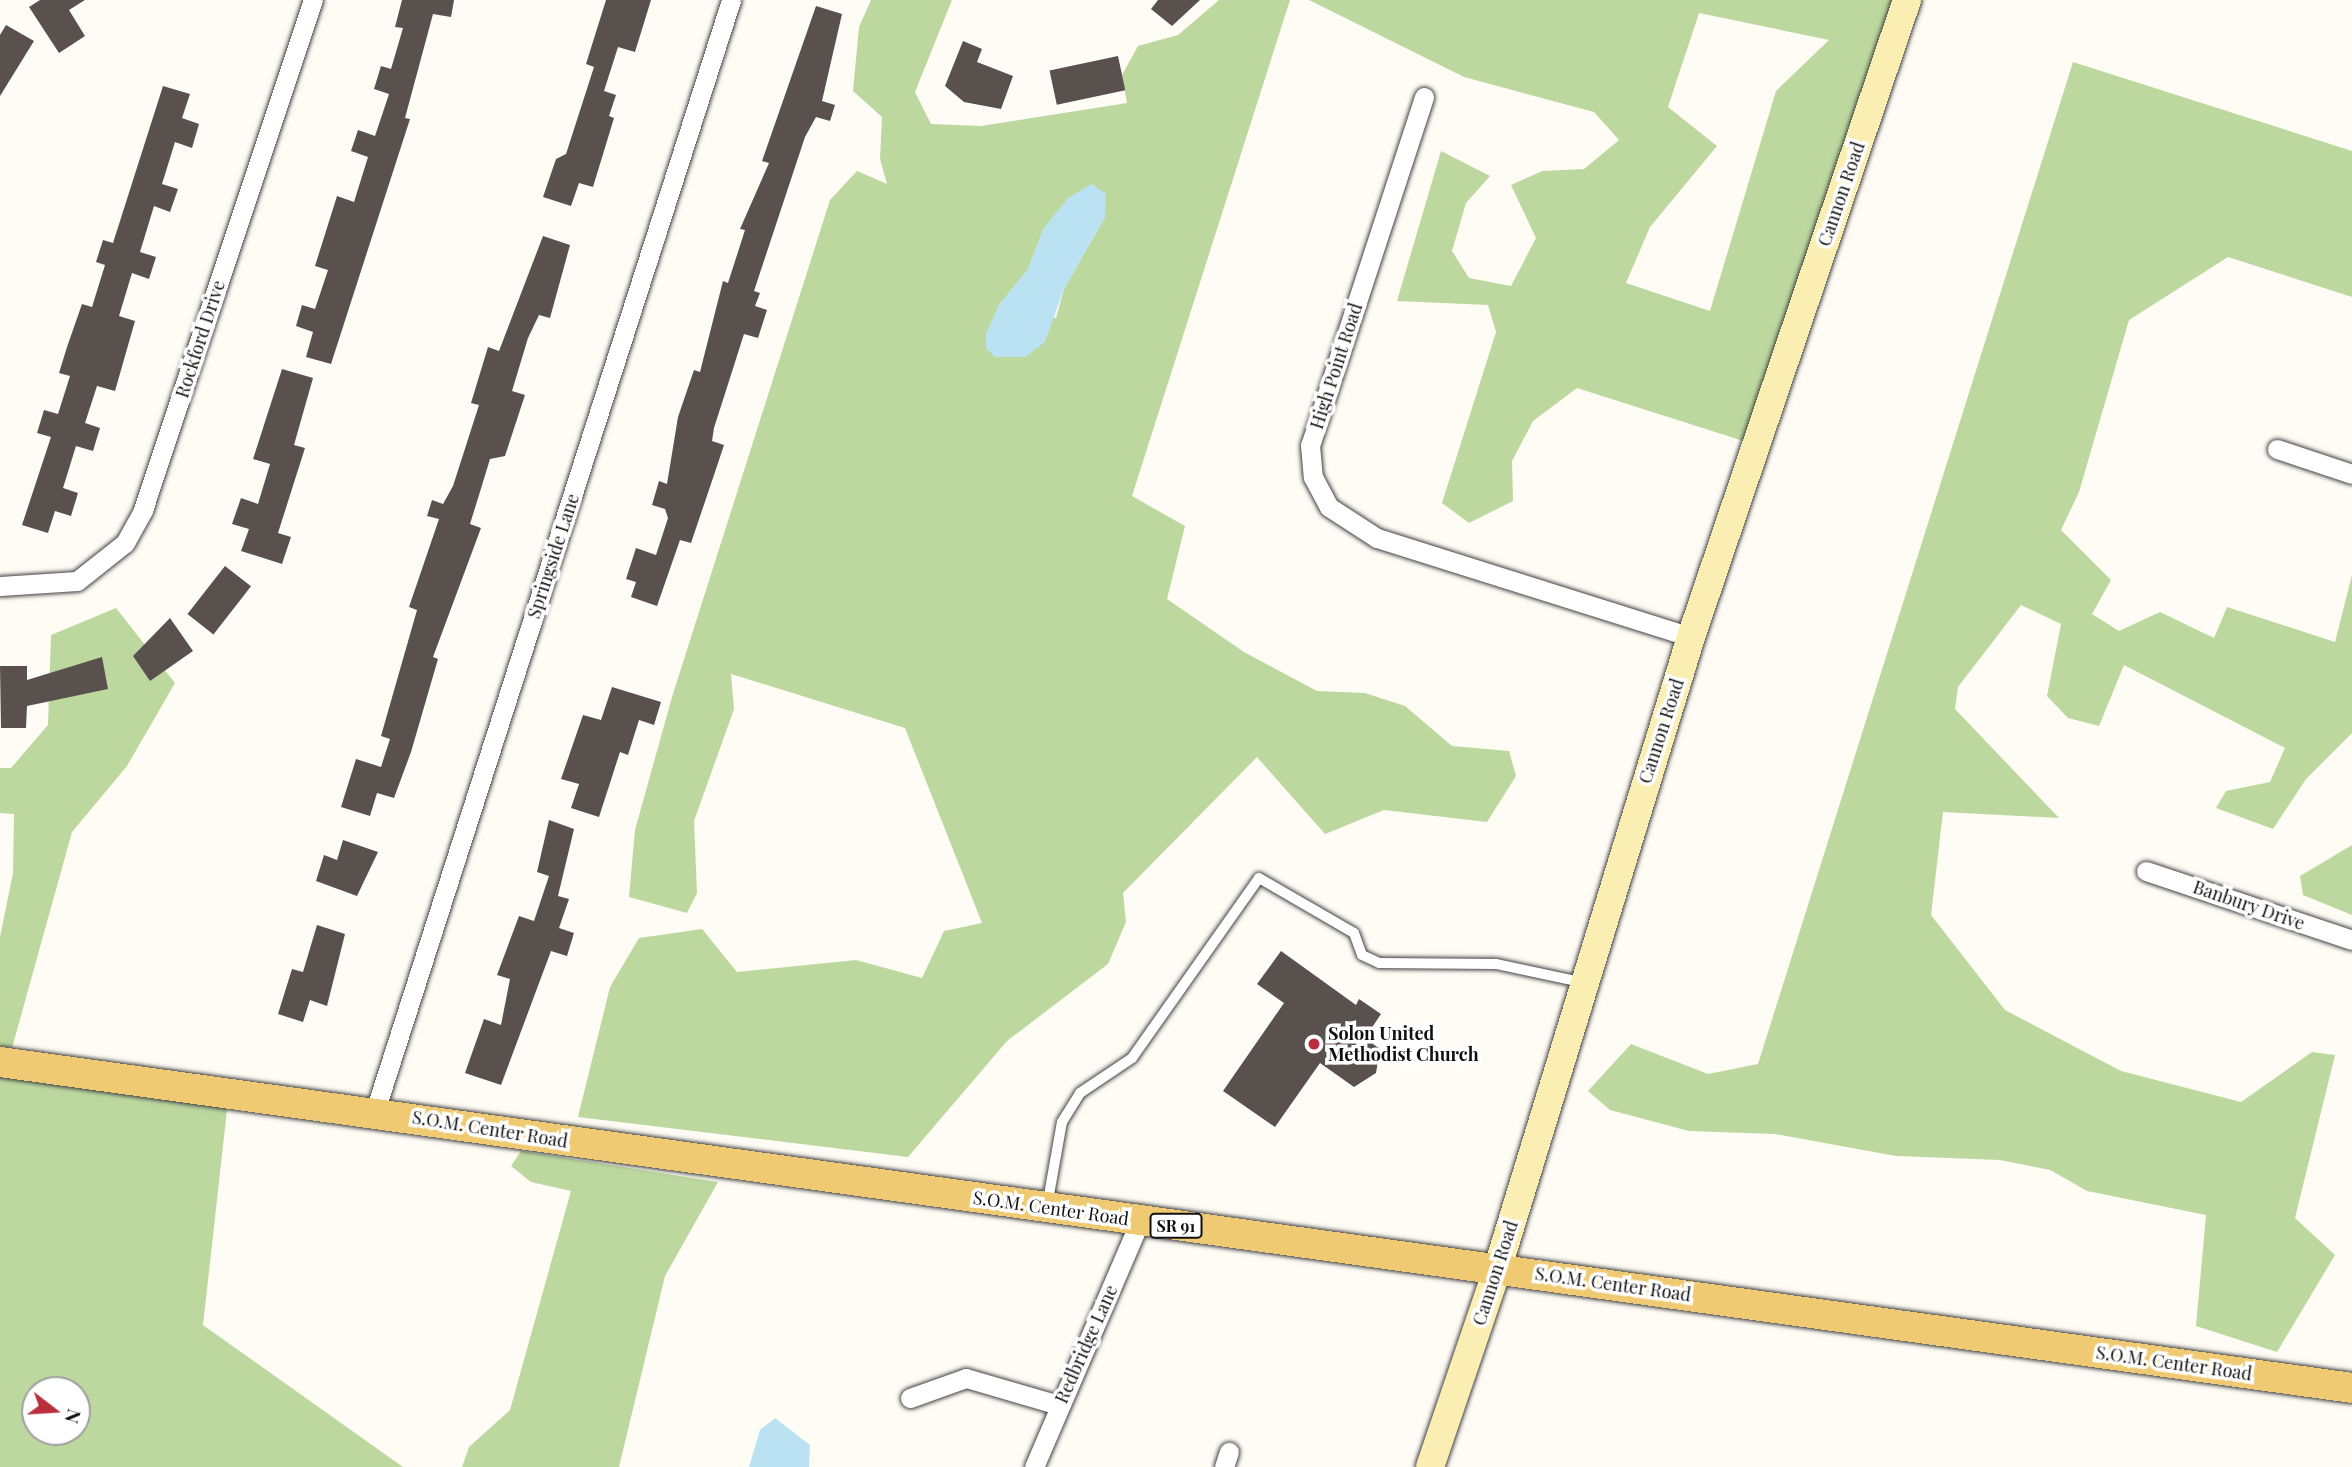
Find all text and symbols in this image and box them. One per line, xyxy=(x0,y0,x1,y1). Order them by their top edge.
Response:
street label: Cannon Road xyxy=(1813,139,1869,249)
street label: Rockford Drive xyxy=(171,277,229,401)
street label: High Point Road xyxy=(1305,300,1367,432)
street label: Springside Lane xyxy=(523,491,583,621)
street label: Cannon Road xyxy=(1634,676,1688,786)
street label: Banbury Drive xyxy=(2190,876,2308,934)
place label: Solon United Methodist Church xyxy=(1328,1023,1479,1066)
marker: Solon United Methodist Church xyxy=(1306,1036,1322,1052)
street label: S.O.M. Center Road xyxy=(410,1106,570,1152)
street label: S.O.M. Center Road xyxy=(971,1186,1131,1230)
road number: SR 91 xyxy=(1148,1214,1204,1238)
street label: Cannon Road xyxy=(1468,1218,1522,1328)
street label: S.O.M. Center Road xyxy=(1533,1262,1693,1306)
street label: Redbridge Lane xyxy=(1050,1281,1122,1407)
street label: S.O.M. Center Road xyxy=(2094,1341,2254,1385)
north arrow xyxy=(21,1376,91,1446)
text: N xyxy=(60,1406,89,1427)

